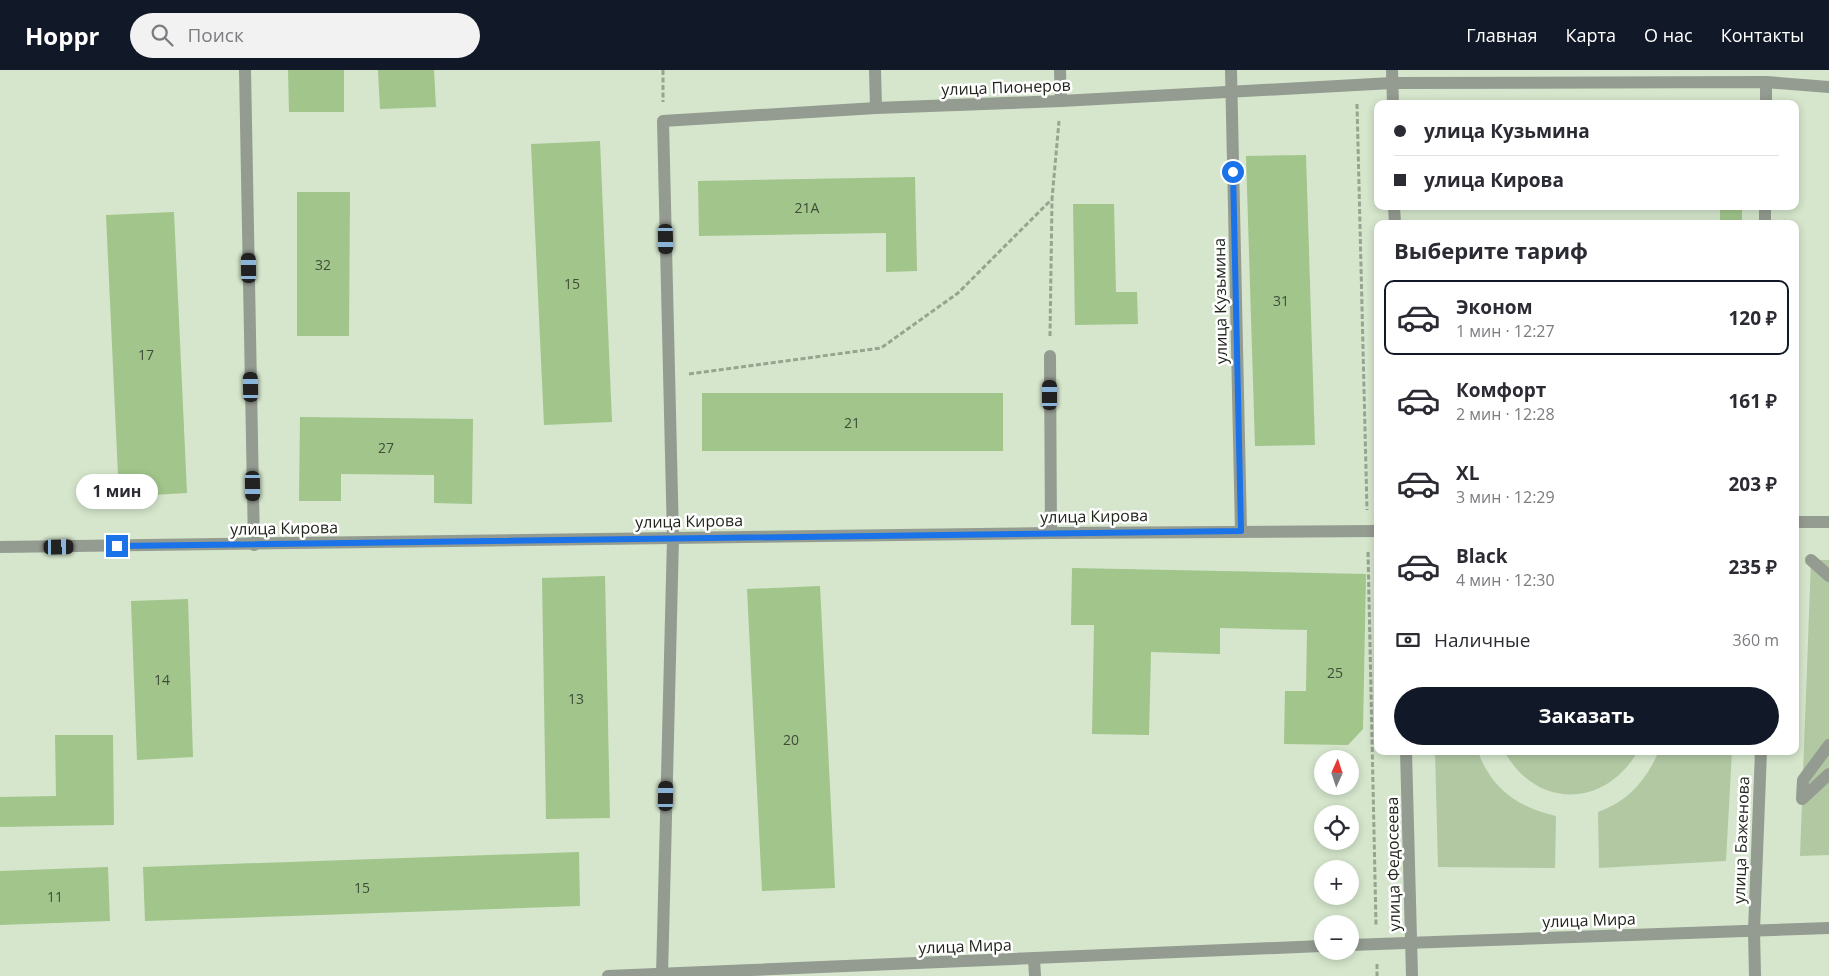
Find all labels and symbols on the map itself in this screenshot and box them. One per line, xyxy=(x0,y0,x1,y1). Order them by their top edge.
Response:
street label: улица Пионеров xyxy=(941,74,1071,100)
route start xyxy=(1222,161,1244,183)
house number: 21А xyxy=(795,198,820,217)
car xyxy=(658,224,673,254)
street label: улица Кузьмина xyxy=(1208,238,1232,364)
car xyxy=(241,253,256,283)
house number: 32 xyxy=(315,255,331,274)
house number: 15 xyxy=(564,274,580,293)
house number: 31 xyxy=(1273,291,1289,310)
house number: 17 xyxy=(138,345,154,364)
car xyxy=(243,372,258,402)
car xyxy=(1042,380,1057,410)
house number: 21 xyxy=(844,413,860,432)
house number: 27 xyxy=(378,438,394,457)
car xyxy=(245,471,260,501)
callout: 1 мин xyxy=(76,474,158,508)
street label: улица Кирова xyxy=(1040,504,1148,528)
street label: улица Кирова xyxy=(635,509,743,533)
street label: улица Кирова xyxy=(230,516,338,540)
route end xyxy=(106,535,128,557)
car xyxy=(43,539,74,555)
house number: 25 xyxy=(1327,663,1343,682)
house number: 14 xyxy=(154,670,170,689)
house number: 13 xyxy=(568,689,584,708)
house number: 20 xyxy=(783,730,799,749)
north arrow xyxy=(1314,750,1359,795)
street label: улица Баженова xyxy=(1728,776,1754,904)
car xyxy=(658,781,673,811)
street label: улица Федосеева xyxy=(1381,796,1405,932)
house number: 15 xyxy=(354,878,370,897)
house number: 11 xyxy=(47,887,63,906)
street label: улица Мира xyxy=(1542,907,1636,933)
street label: улица Мира xyxy=(918,933,1012,959)

